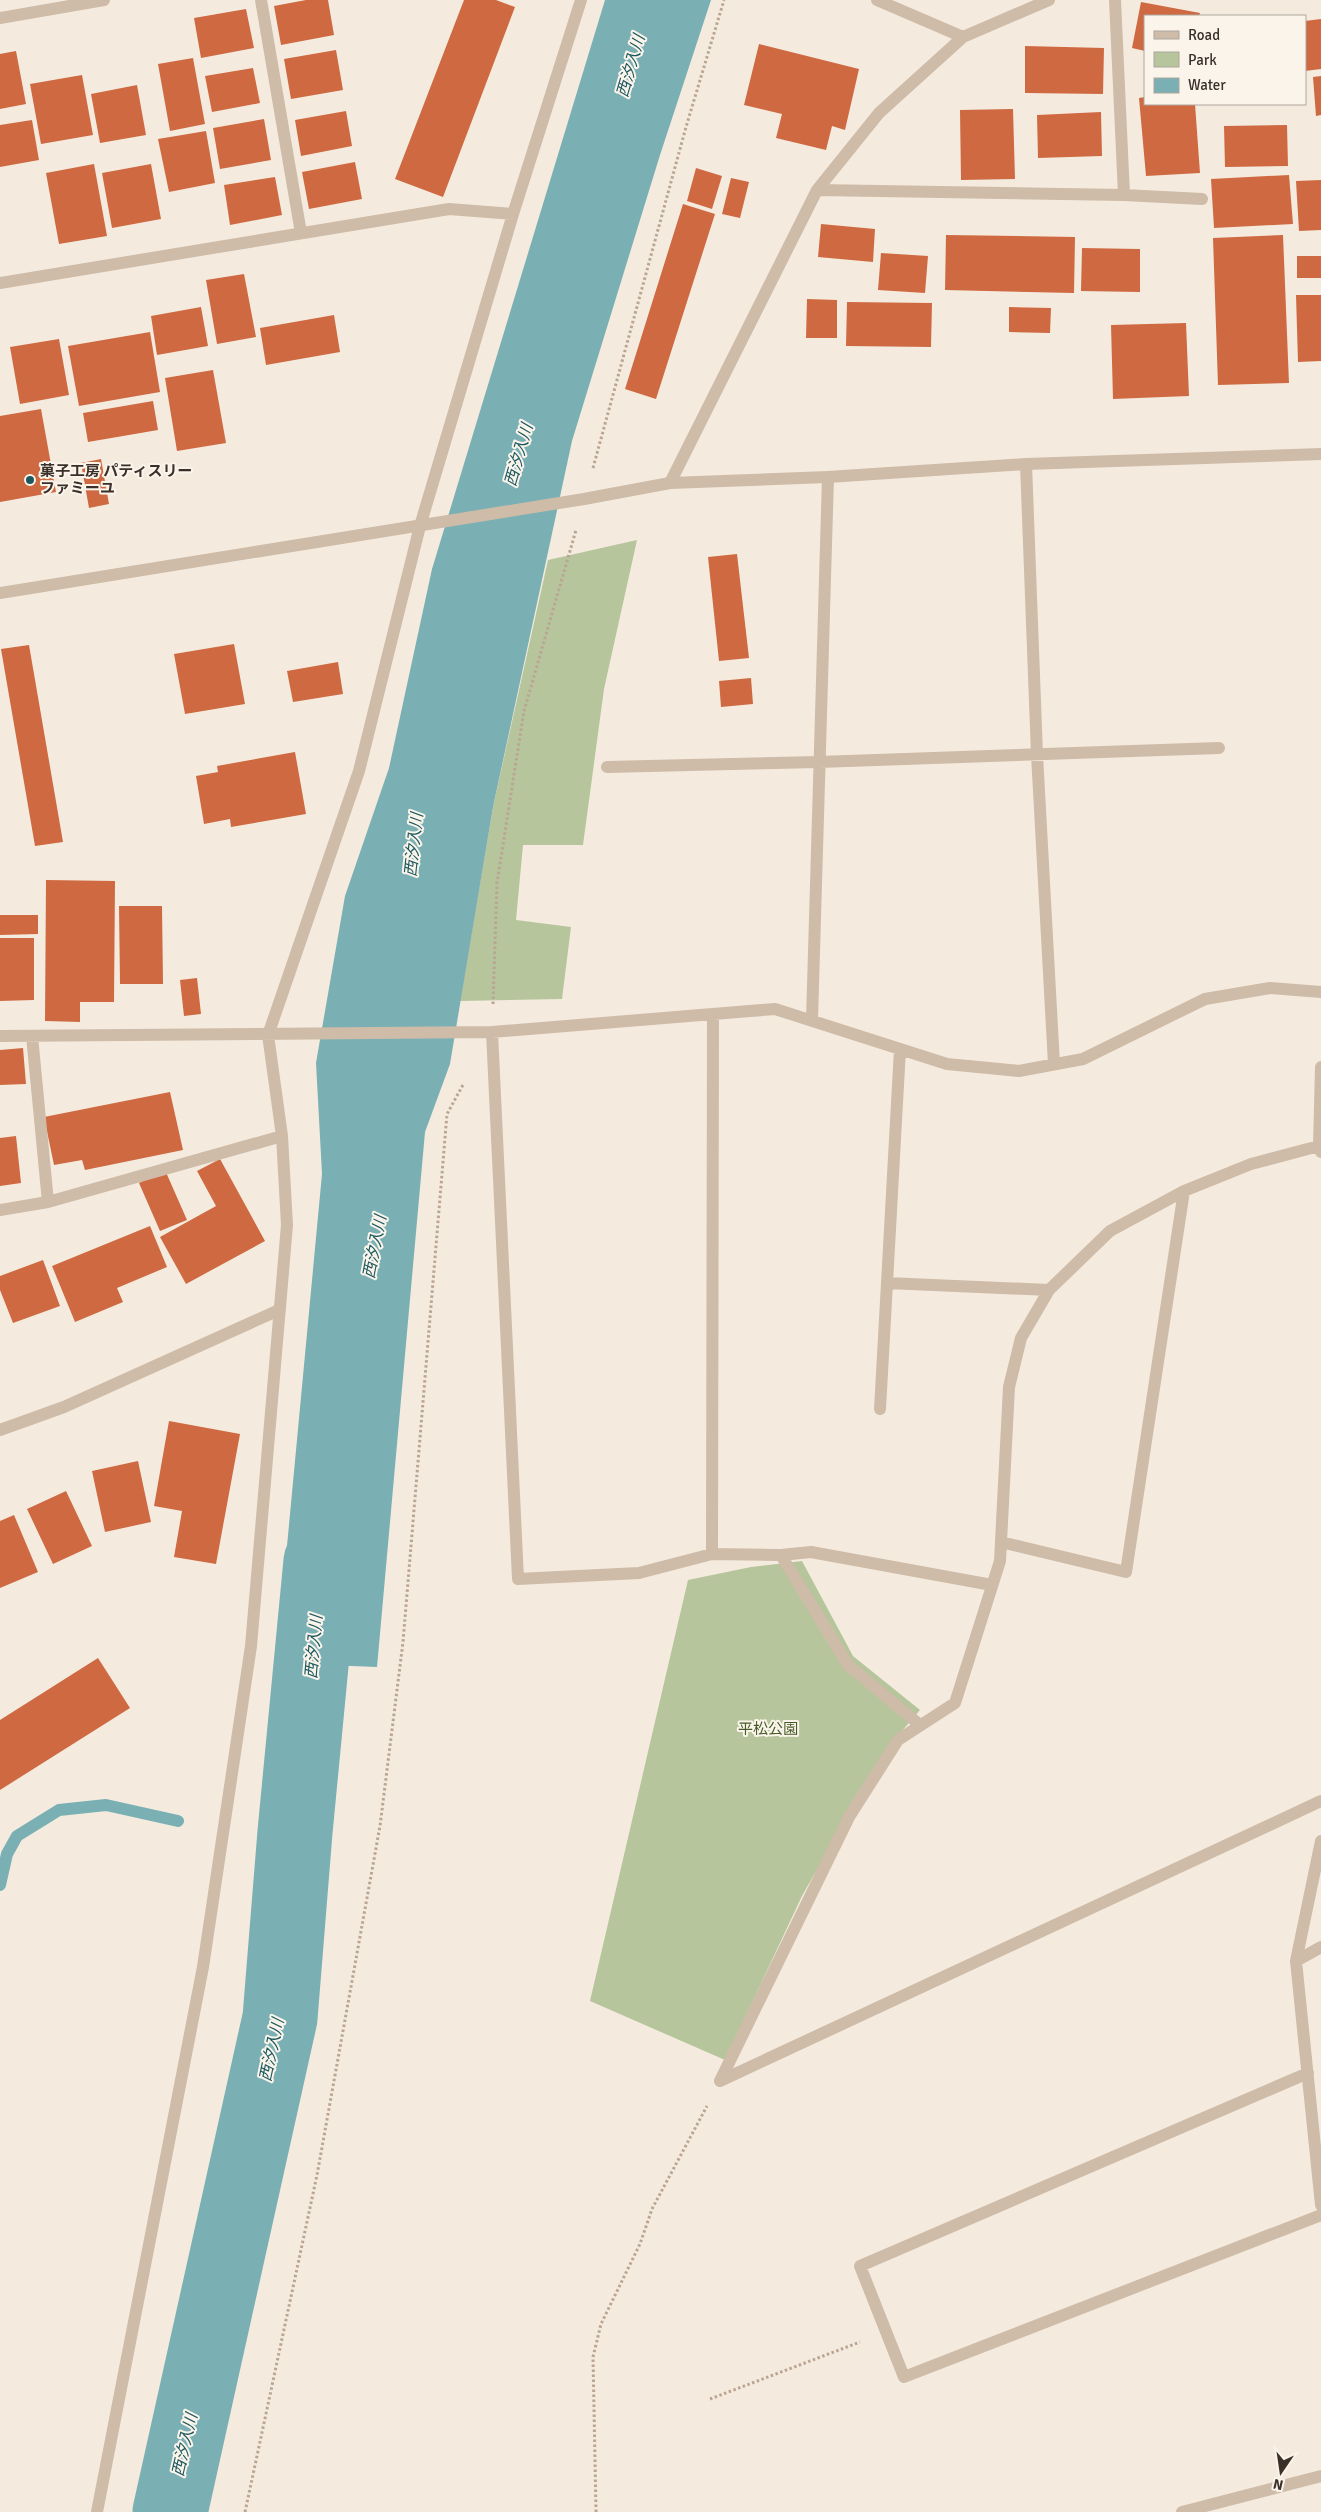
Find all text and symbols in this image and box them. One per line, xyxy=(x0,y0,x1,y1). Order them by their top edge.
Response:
legend xyxy=(1144,15,1306,105)
text: Road xyxy=(1188,26,1220,44)
water label: 西汐入川 xyxy=(613,31,650,100)
text: Park xyxy=(1188,51,1217,69)
text: Water xyxy=(1188,76,1226,94)
water label: 西汐入川 xyxy=(501,420,538,489)
place label: 菓子工房 パティスリー ファミーユ xyxy=(40,462,192,497)
marker: 菓子工房 パティスリー ファミーユ xyxy=(24,474,36,486)
water label: 西汐入川 xyxy=(401,810,427,878)
water label: 西汐入川 xyxy=(359,1212,391,1280)
water label: 西汐入川 xyxy=(301,1612,327,1680)
park label: 平松公園 xyxy=(738,1720,798,1738)
water label: 西汐入川 xyxy=(256,2015,289,2083)
water label: 西汐入川 xyxy=(168,2410,202,2478)
north arrow xyxy=(1256,2447,1306,2497)
text: N xyxy=(1272,2475,1285,2494)

